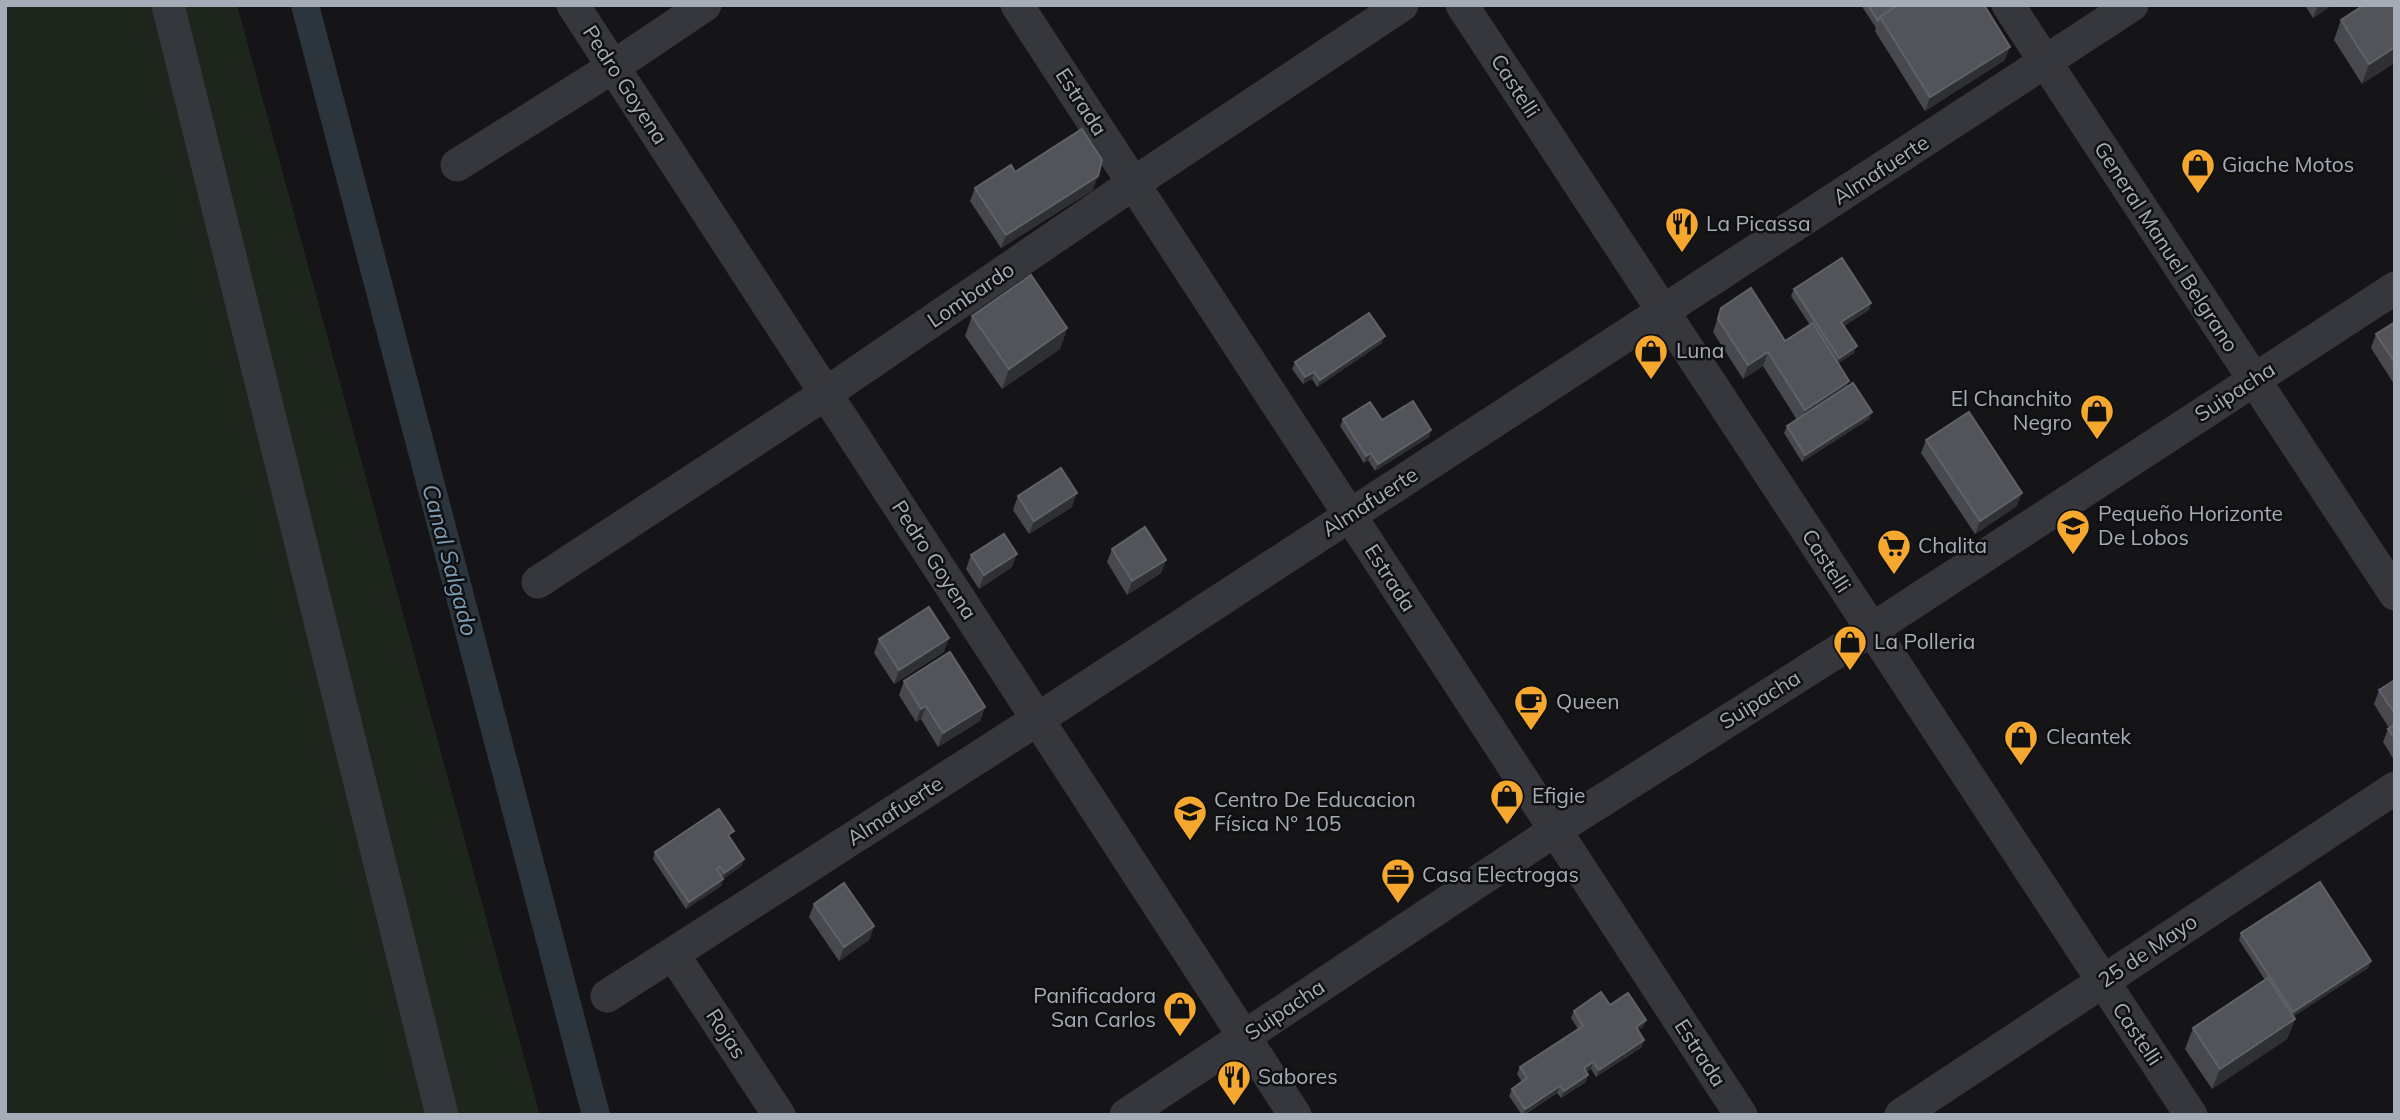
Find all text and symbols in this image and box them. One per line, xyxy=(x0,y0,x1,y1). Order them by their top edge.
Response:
street label: Pedro Goyena xyxy=(578,20,674,149)
street label: Castelli xyxy=(1486,49,1546,122)
street label: Estrada xyxy=(1050,63,1113,140)
street label: Almafuerte xyxy=(1828,129,1933,210)
street label: General Manuel Belgrano xyxy=(2089,136,2245,357)
shop icon: Giache Motos xyxy=(2179,146,2217,195)
place label: Giache Motos xyxy=(2222,151,2354,177)
restaurant icon: La Picassa xyxy=(1663,205,1701,254)
place label: La Picassa xyxy=(1706,210,1811,236)
street label: Lombardo xyxy=(922,256,1019,333)
shop icon: Luna xyxy=(1632,332,1670,381)
place label: Luna xyxy=(1676,337,1724,363)
street label: Suipacha xyxy=(2189,356,2280,427)
place label: El Chanchito Negro xyxy=(1951,385,2072,435)
shop icon: El Chanchito Negro xyxy=(2078,392,2116,441)
street label: Almafuerte xyxy=(1317,461,1422,542)
water label: Canal Salgado xyxy=(416,481,485,639)
street label: Pedro Goyena xyxy=(887,495,983,624)
place label: Pequeño Horizonte De Lobos xyxy=(2098,500,2283,550)
school or university icon: Pequeño Horizonte De Lobos xyxy=(2054,507,2092,556)
street label: Castelli xyxy=(1797,524,1857,597)
supermarket icon: Chalita xyxy=(1875,527,1913,576)
place label: Chalita xyxy=(1918,532,1987,558)
street label: Estrada xyxy=(1359,539,1422,616)
shop icon: La Polleria xyxy=(1831,623,1869,672)
place label: La Polleria xyxy=(1874,628,1975,654)
street label: Suipacha xyxy=(1714,664,1805,734)
cafe icon: Queen xyxy=(1512,683,1550,732)
place label: Queen xyxy=(1556,688,1619,714)
shop icon: Cleantek xyxy=(2002,718,2040,767)
place label: Cleantek xyxy=(2046,723,2131,749)
street label: Almafuerte xyxy=(842,770,947,851)
shop icon: Efigie xyxy=(1488,777,1526,826)
place label: Efigie xyxy=(1532,782,1585,808)
place label: Centro De Educacion Física N° 105 xyxy=(1214,786,1416,836)
school or university icon: Centro De Educacion Física N° 105 xyxy=(1171,793,1209,842)
office icon: Casa Electrogas xyxy=(1379,856,1417,905)
place label: Casa Electrogas xyxy=(1422,861,1579,887)
street label: 25 de Mayo xyxy=(2093,908,2202,993)
street label: Suipacha xyxy=(1240,973,1329,1045)
place label: Panificadora San Carlos xyxy=(1033,982,1156,1032)
shop icon: Panificadora San Carlos xyxy=(1161,989,1199,1038)
street label: Castelli xyxy=(2107,997,2168,1070)
street label: Rojas xyxy=(701,1004,753,1063)
street label: Estrada xyxy=(1669,1014,1732,1091)
restaurant icon: Sabores xyxy=(1215,1058,1253,1107)
place label: Sabores xyxy=(1258,1063,1338,1089)

